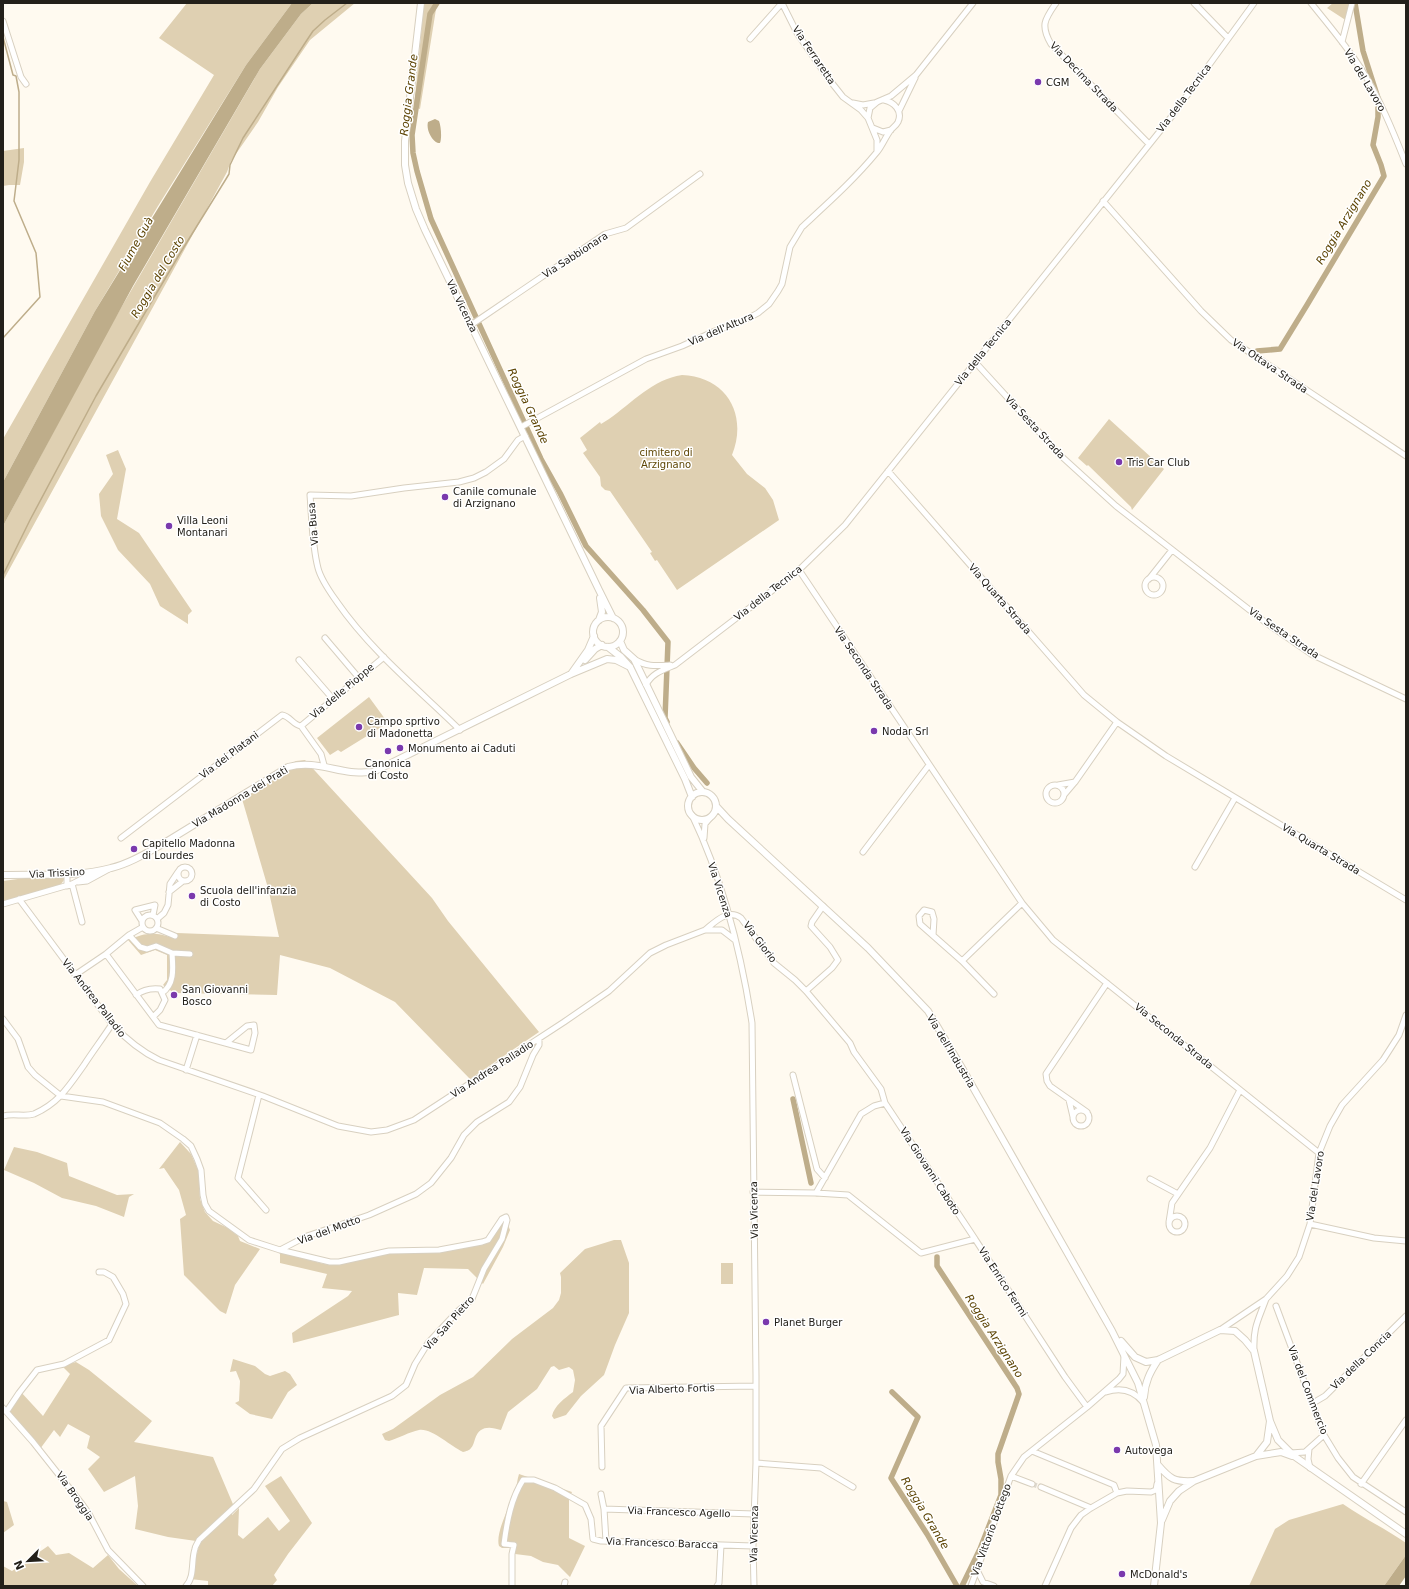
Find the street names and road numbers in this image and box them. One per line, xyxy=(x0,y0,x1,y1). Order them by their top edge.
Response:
street label: Via Ferraretta xyxy=(790,24,838,86)
street label: Via Decima Strada xyxy=(1048,40,1120,114)
street label: Via del Lavoro xyxy=(1342,47,1388,113)
street label: Via della Tecnica xyxy=(1155,62,1213,134)
street label: Via Sabbionara xyxy=(540,230,610,280)
street label: Via Vicenza xyxy=(444,278,480,334)
street label: Via dell'Altura xyxy=(687,310,755,348)
street label: Via della Tecnica xyxy=(953,316,1013,388)
street label: Via Ottava Strada xyxy=(1230,337,1310,395)
street label: Via Sesta Strada xyxy=(1003,393,1067,461)
street label: Via Busa xyxy=(306,502,320,546)
street label: Via Quarta Strada xyxy=(967,562,1033,636)
street label: Via della Tecnica xyxy=(732,563,804,623)
street label: Via Sesta Strada xyxy=(1247,605,1321,661)
street label: Via Seconda Strada xyxy=(832,624,896,712)
street label: Via delle Pioppe xyxy=(308,661,376,721)
street label: Via dei Platani xyxy=(197,729,261,781)
street label: Via Madonna dei Prati xyxy=(190,764,290,830)
street label: Via Quarta Strada xyxy=(1280,821,1362,877)
street label: Via Vicenza xyxy=(706,861,734,919)
street label: Via Trissino xyxy=(29,866,85,880)
street label: Via Giorio xyxy=(741,919,779,965)
street label: Via Andrea Palladio xyxy=(60,957,128,1039)
street label: Via Seconda Strada xyxy=(1133,1001,1215,1071)
street label: Via dell'Industria xyxy=(925,1012,977,1090)
street label: Via Andrea Palladio xyxy=(449,1038,535,1100)
street label: Via Giovanni Caboto xyxy=(898,1125,962,1217)
street label: Via del Lavoro xyxy=(1304,1150,1326,1222)
street label: Via Vicenza xyxy=(748,1181,760,1239)
street label: Via del Motto xyxy=(296,1214,362,1246)
street label: Via Enrico Fermi xyxy=(976,1245,1030,1319)
street label: Via San Pietro xyxy=(422,1294,476,1352)
street label: Via della Concia xyxy=(1328,1328,1394,1392)
street label: Via del Commercio xyxy=(1286,1344,1330,1436)
street label: Via Alberto Fortis xyxy=(629,1382,715,1396)
street label: Via Broggia xyxy=(54,1469,96,1523)
street label: Via Vittorio Bottego xyxy=(969,1482,1013,1578)
street label: Via Francesco Agello xyxy=(627,1505,731,1519)
street label: Via Vicenza xyxy=(748,1505,760,1563)
street label: Via Francesco Baracca xyxy=(606,1536,718,1550)

